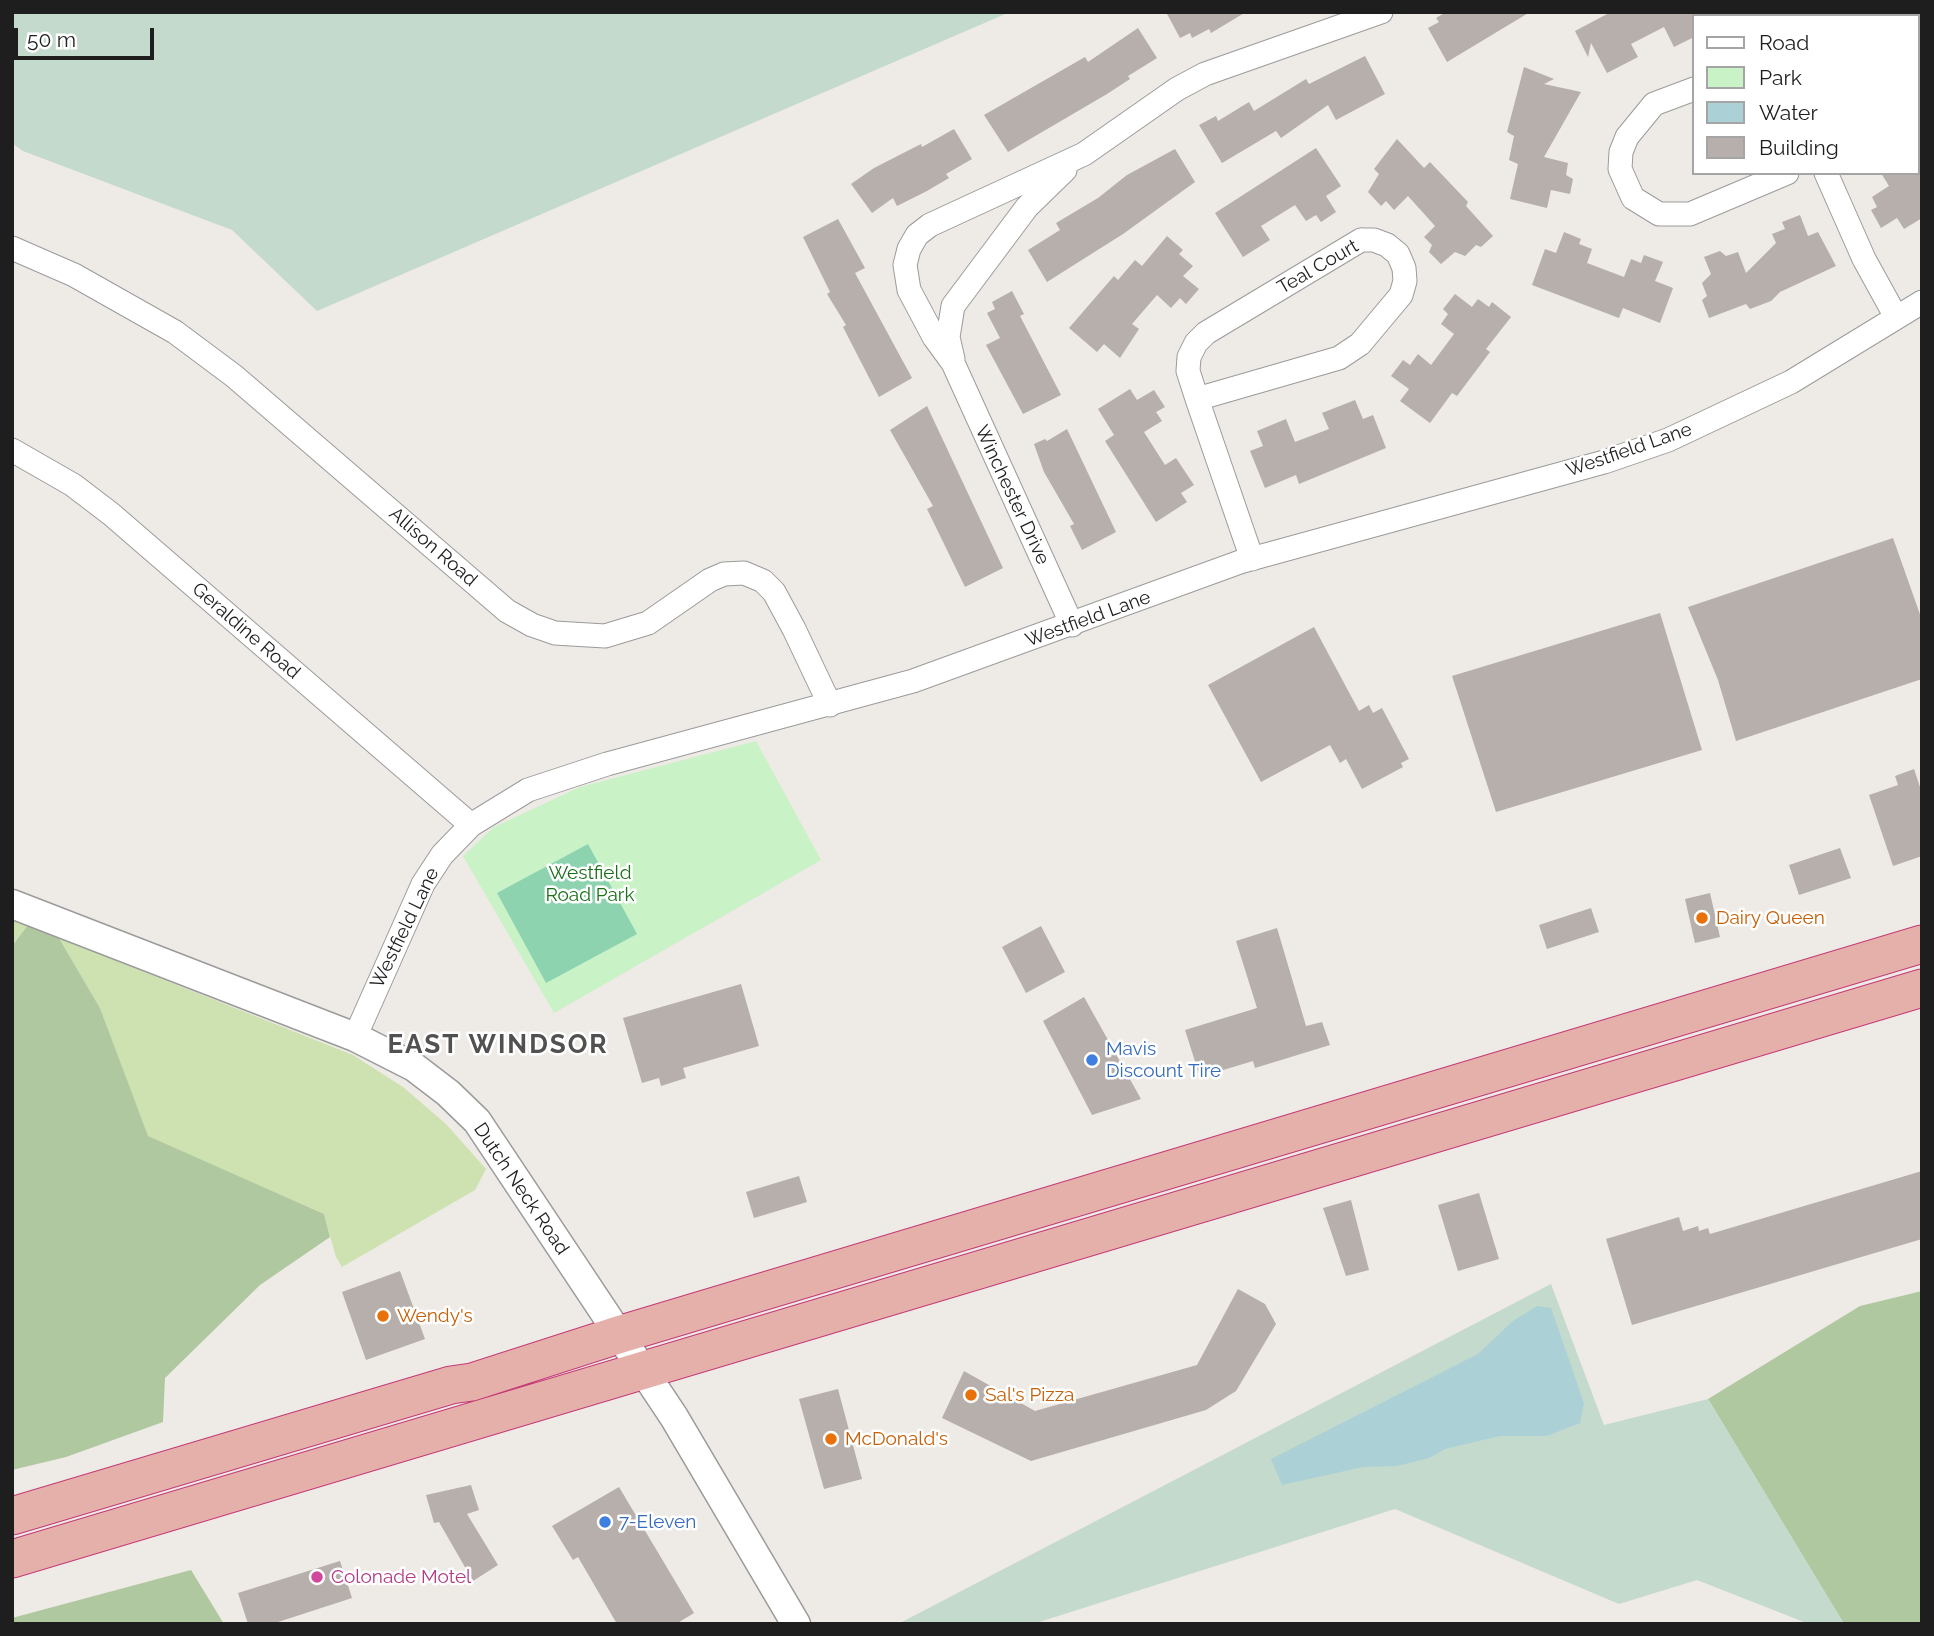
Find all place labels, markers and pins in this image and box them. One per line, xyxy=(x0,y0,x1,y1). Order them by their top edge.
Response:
place label: Dairy Queen xyxy=(1716,907,1825,929)
marker: Dairy Queen xyxy=(1694,910,1710,926)
place label: Mavis Discount Tire xyxy=(1106,1038,1221,1082)
marker: Mavis Discount Tire xyxy=(1084,1052,1100,1068)
place label: Wendy's xyxy=(397,1305,473,1327)
marker: Wendy's xyxy=(375,1308,391,1324)
place label: Sal's Pizza xyxy=(985,1384,1074,1406)
marker: Sal's Pizza xyxy=(963,1387,979,1403)
place label: McDonald's xyxy=(845,1428,948,1450)
marker: McDonald's xyxy=(823,1431,839,1447)
place label: 7-Eleven xyxy=(619,1511,696,1533)
marker: 7-Eleven xyxy=(597,1514,613,1530)
place label: Colonade Motel xyxy=(331,1566,471,1588)
marker: Colonade Motel xyxy=(309,1569,325,1585)

